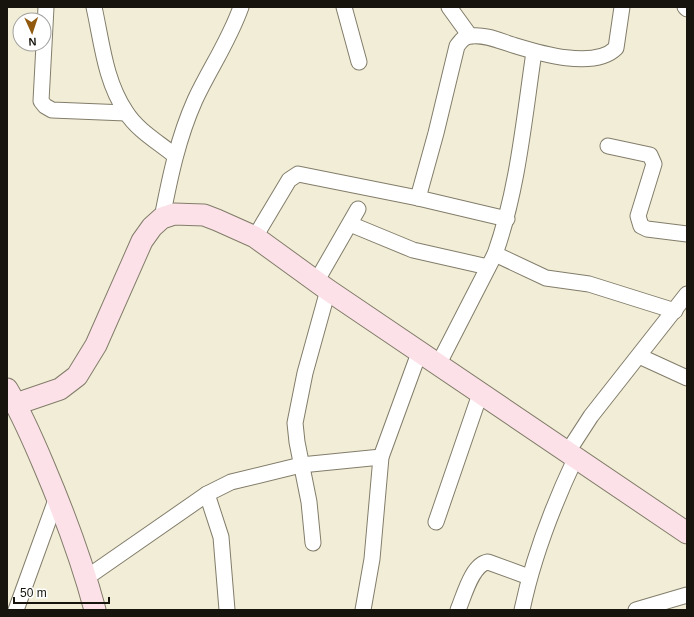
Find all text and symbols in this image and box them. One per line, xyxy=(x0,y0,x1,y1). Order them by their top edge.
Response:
north arrow xyxy=(12,12,52,52)
text: N xyxy=(28,36,37,48)
scale bar xyxy=(14,579,109,605)
text: 50 m xyxy=(20,586,47,600)

